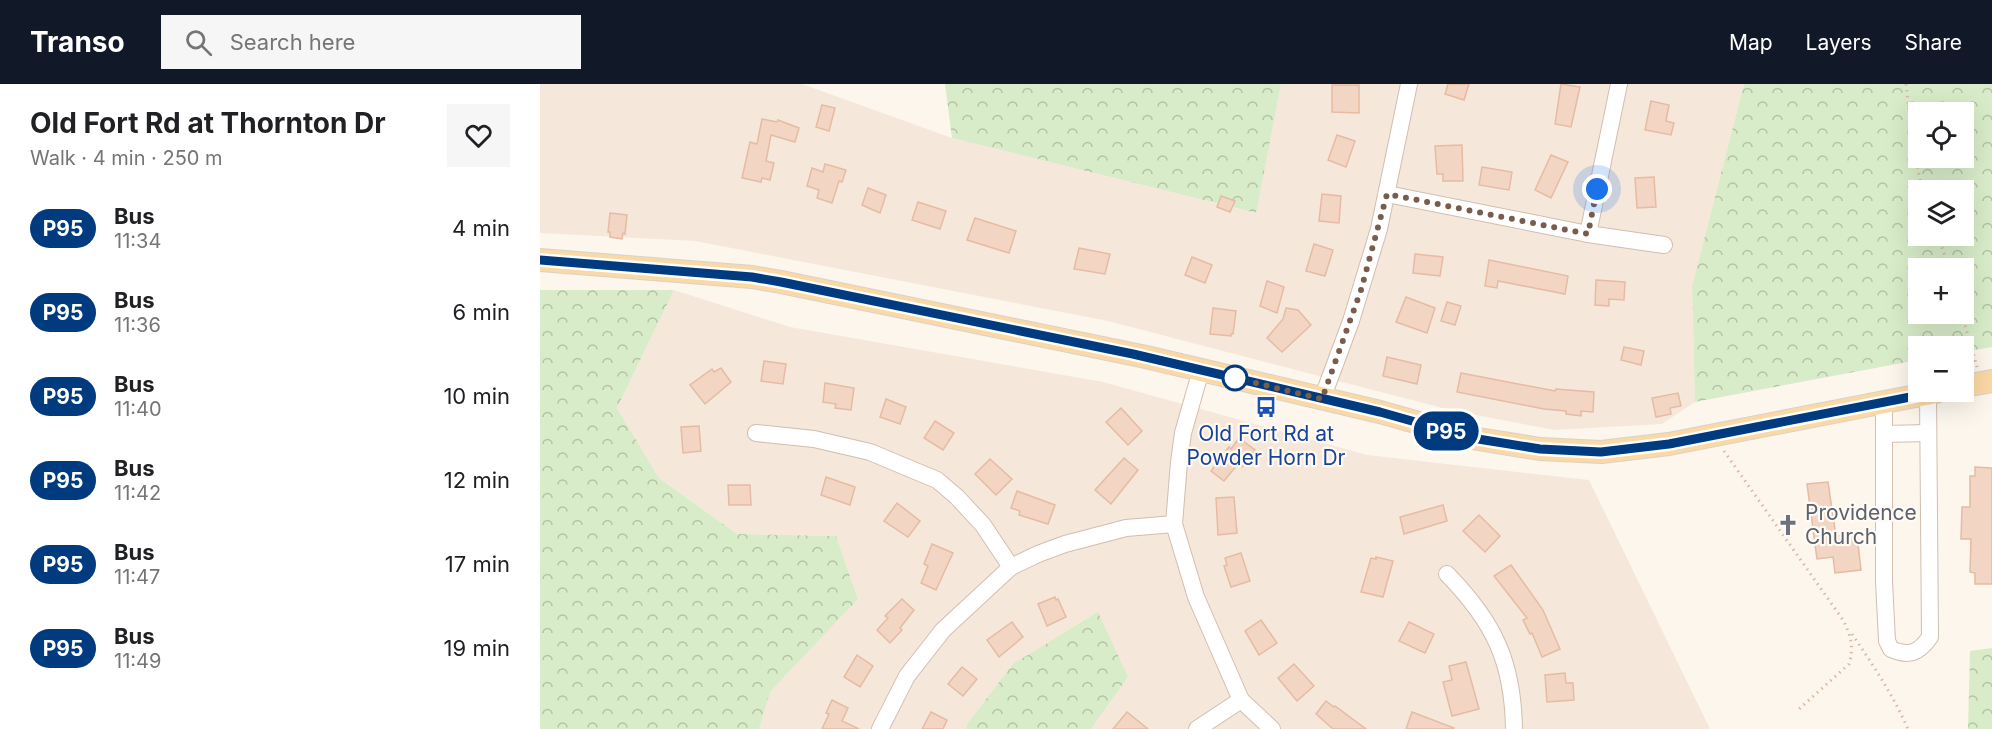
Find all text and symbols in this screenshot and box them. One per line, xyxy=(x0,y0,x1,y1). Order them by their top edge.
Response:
search box xyxy=(161,15,581,69)
text: Transo xyxy=(30,25,125,59)
icon: search xyxy=(182,26,215,59)
text: Search here xyxy=(230,29,355,55)
text: Map xyxy=(1729,30,1773,55)
text: Layers xyxy=(1806,30,1872,55)
text: Share xyxy=(1905,30,1962,55)
map controls xyxy=(1908,102,1974,402)
button: locate xyxy=(1908,102,1974,168)
button: heart xyxy=(447,104,510,167)
text: Old Fort Rd at Thornton Dr xyxy=(30,106,386,140)
text: Walk · 4 min · 250 m xyxy=(30,146,223,170)
your location xyxy=(1582,174,1612,204)
button: layers xyxy=(1908,180,1974,246)
text: Bus xyxy=(114,203,155,229)
text: 4 min xyxy=(452,215,510,241)
text: P95 xyxy=(43,216,83,241)
text: 11:34 xyxy=(114,229,161,253)
button: + xyxy=(1908,258,1974,324)
text: Bus xyxy=(114,287,155,313)
text: 6 min xyxy=(453,299,510,325)
text: P95 xyxy=(43,300,83,325)
text: 11:36 xyxy=(114,313,161,337)
button: − xyxy=(1908,336,1974,402)
unlabelled marker xyxy=(1222,365,1248,391)
text: Bus xyxy=(114,371,155,397)
text: 10 min xyxy=(443,383,510,409)
text: P95 xyxy=(43,384,83,409)
bus stop icon: Old Fort Rd at Powder Horn Dr xyxy=(1254,395,1278,419)
text: 11:40 xyxy=(114,397,162,421)
line badge: P95 xyxy=(1412,412,1480,450)
text: P95 xyxy=(1426,419,1466,444)
place label: Old Fort Rd at Powder Horn Dr xyxy=(1186,421,1346,470)
text: Bus xyxy=(114,455,155,481)
text: 12 min xyxy=(444,467,510,493)
text: P95 xyxy=(43,468,83,493)
text: 11:42 xyxy=(114,481,161,505)
place label: Providence Church xyxy=(1805,500,1917,549)
church icon: Providence Church xyxy=(1776,513,1800,537)
text: Bus xyxy=(114,539,155,565)
text: 17 min xyxy=(445,551,510,577)
text: P95 xyxy=(43,552,83,577)
text: 11:47 xyxy=(114,565,160,589)
text: Bus xyxy=(114,623,155,649)
text: 19 min xyxy=(444,635,510,661)
text: P95 xyxy=(43,636,83,661)
text: 11:49 xyxy=(114,649,161,673)

